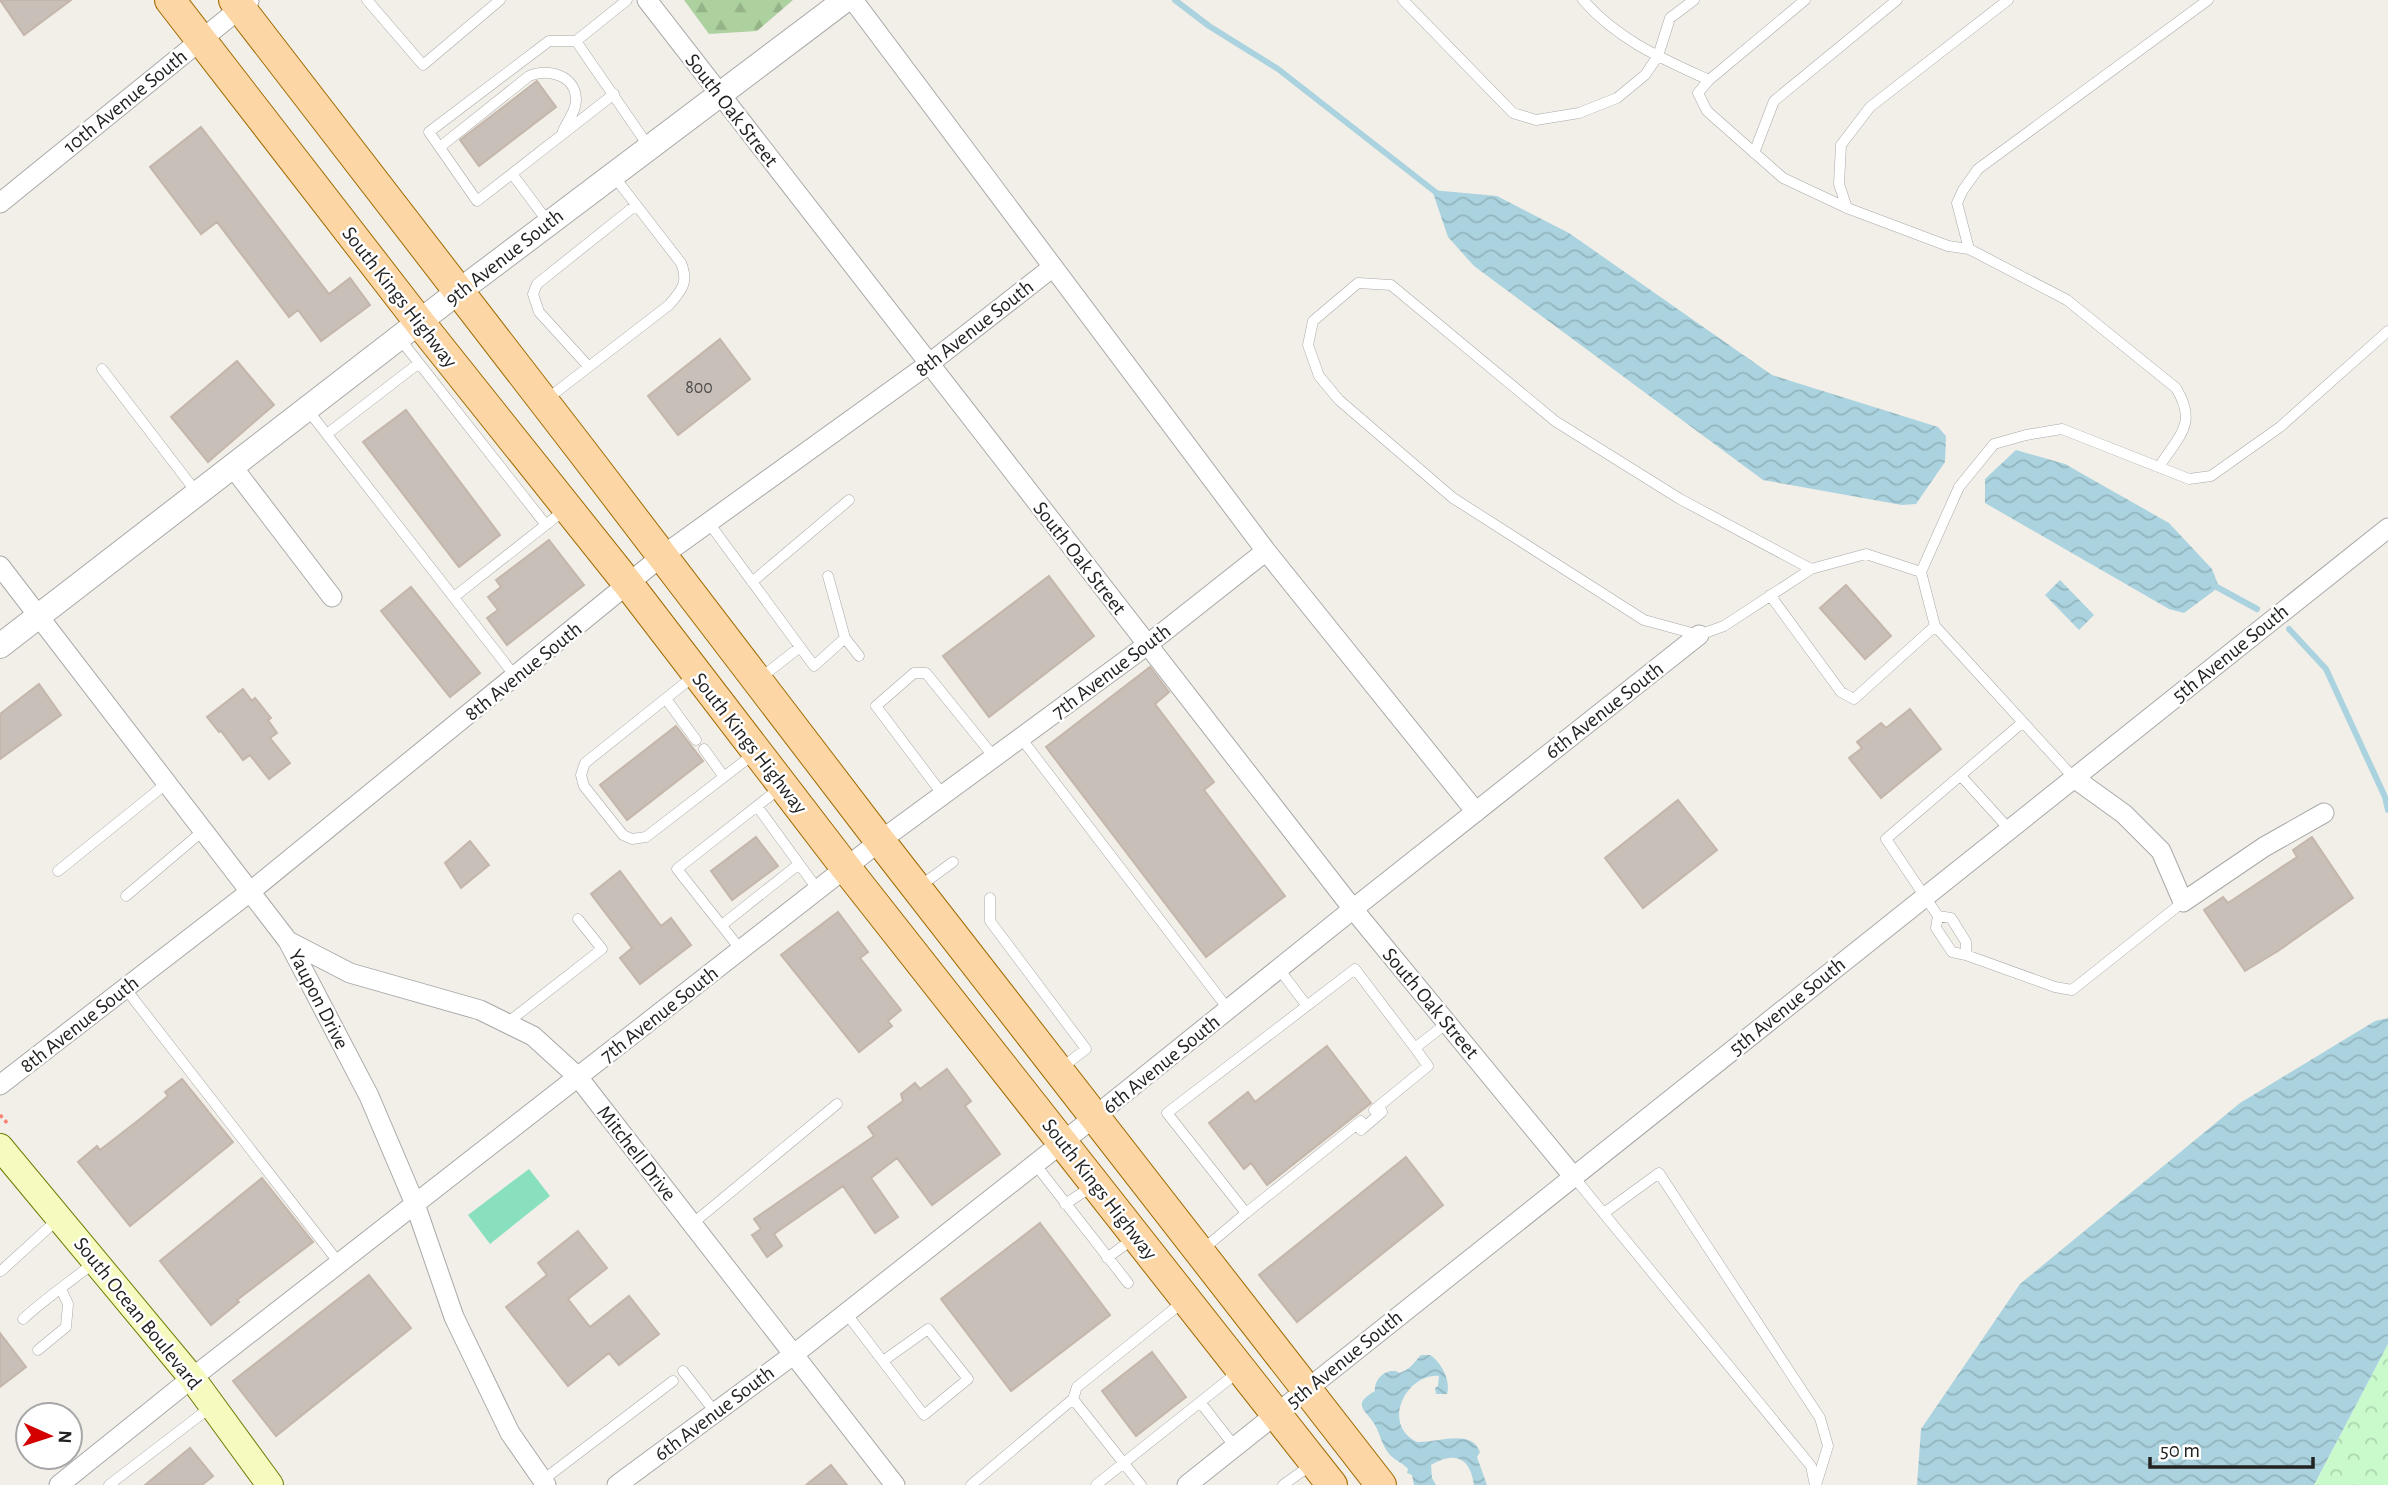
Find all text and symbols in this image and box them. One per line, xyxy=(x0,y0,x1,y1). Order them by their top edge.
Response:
street label: 10th Avenue South xyxy=(60,45,191,157)
street label: South Oak Street xyxy=(681,50,782,171)
street label: 9th Avenue South xyxy=(441,205,567,310)
street label: South Kings Highway xyxy=(338,223,461,372)
street label: 8th Avenue South xyxy=(911,276,1037,381)
house number: 800 xyxy=(685,379,713,397)
street label: South Oak Street xyxy=(1029,498,1130,619)
street label: 5th Avenue South xyxy=(2168,600,2292,706)
street label: 8th Avenue South xyxy=(461,618,586,725)
street label: 7th Avenue South xyxy=(1048,620,1175,723)
street label: 6th Avenue South xyxy=(1541,658,1667,763)
street label: South Kings Highway xyxy=(688,669,811,818)
street label: South Oak Street xyxy=(1379,944,1483,1063)
street label: Yaupon Drive xyxy=(284,946,353,1053)
street label: 5th Avenue South xyxy=(1725,953,1849,1059)
street label: 7th Avenue South xyxy=(597,962,722,1067)
street label: 8th Avenue South xyxy=(16,972,142,1077)
street label: 6th Avenue South xyxy=(1099,1011,1224,1118)
street label: Mitchell Drive xyxy=(593,1102,680,1205)
street label: South Kings Highway xyxy=(1038,1115,1161,1264)
street label: South Ocean Boulevard xyxy=(70,1233,205,1394)
street label: 5th Avenue South xyxy=(1282,1306,1406,1412)
street label: 6th Avenue South xyxy=(651,1362,778,1465)
north arrow xyxy=(14,1401,84,1471)
scale bar xyxy=(2150,1426,2313,1470)
text: N xyxy=(55,1430,74,1444)
text: 50 m xyxy=(2160,1440,2200,1461)

